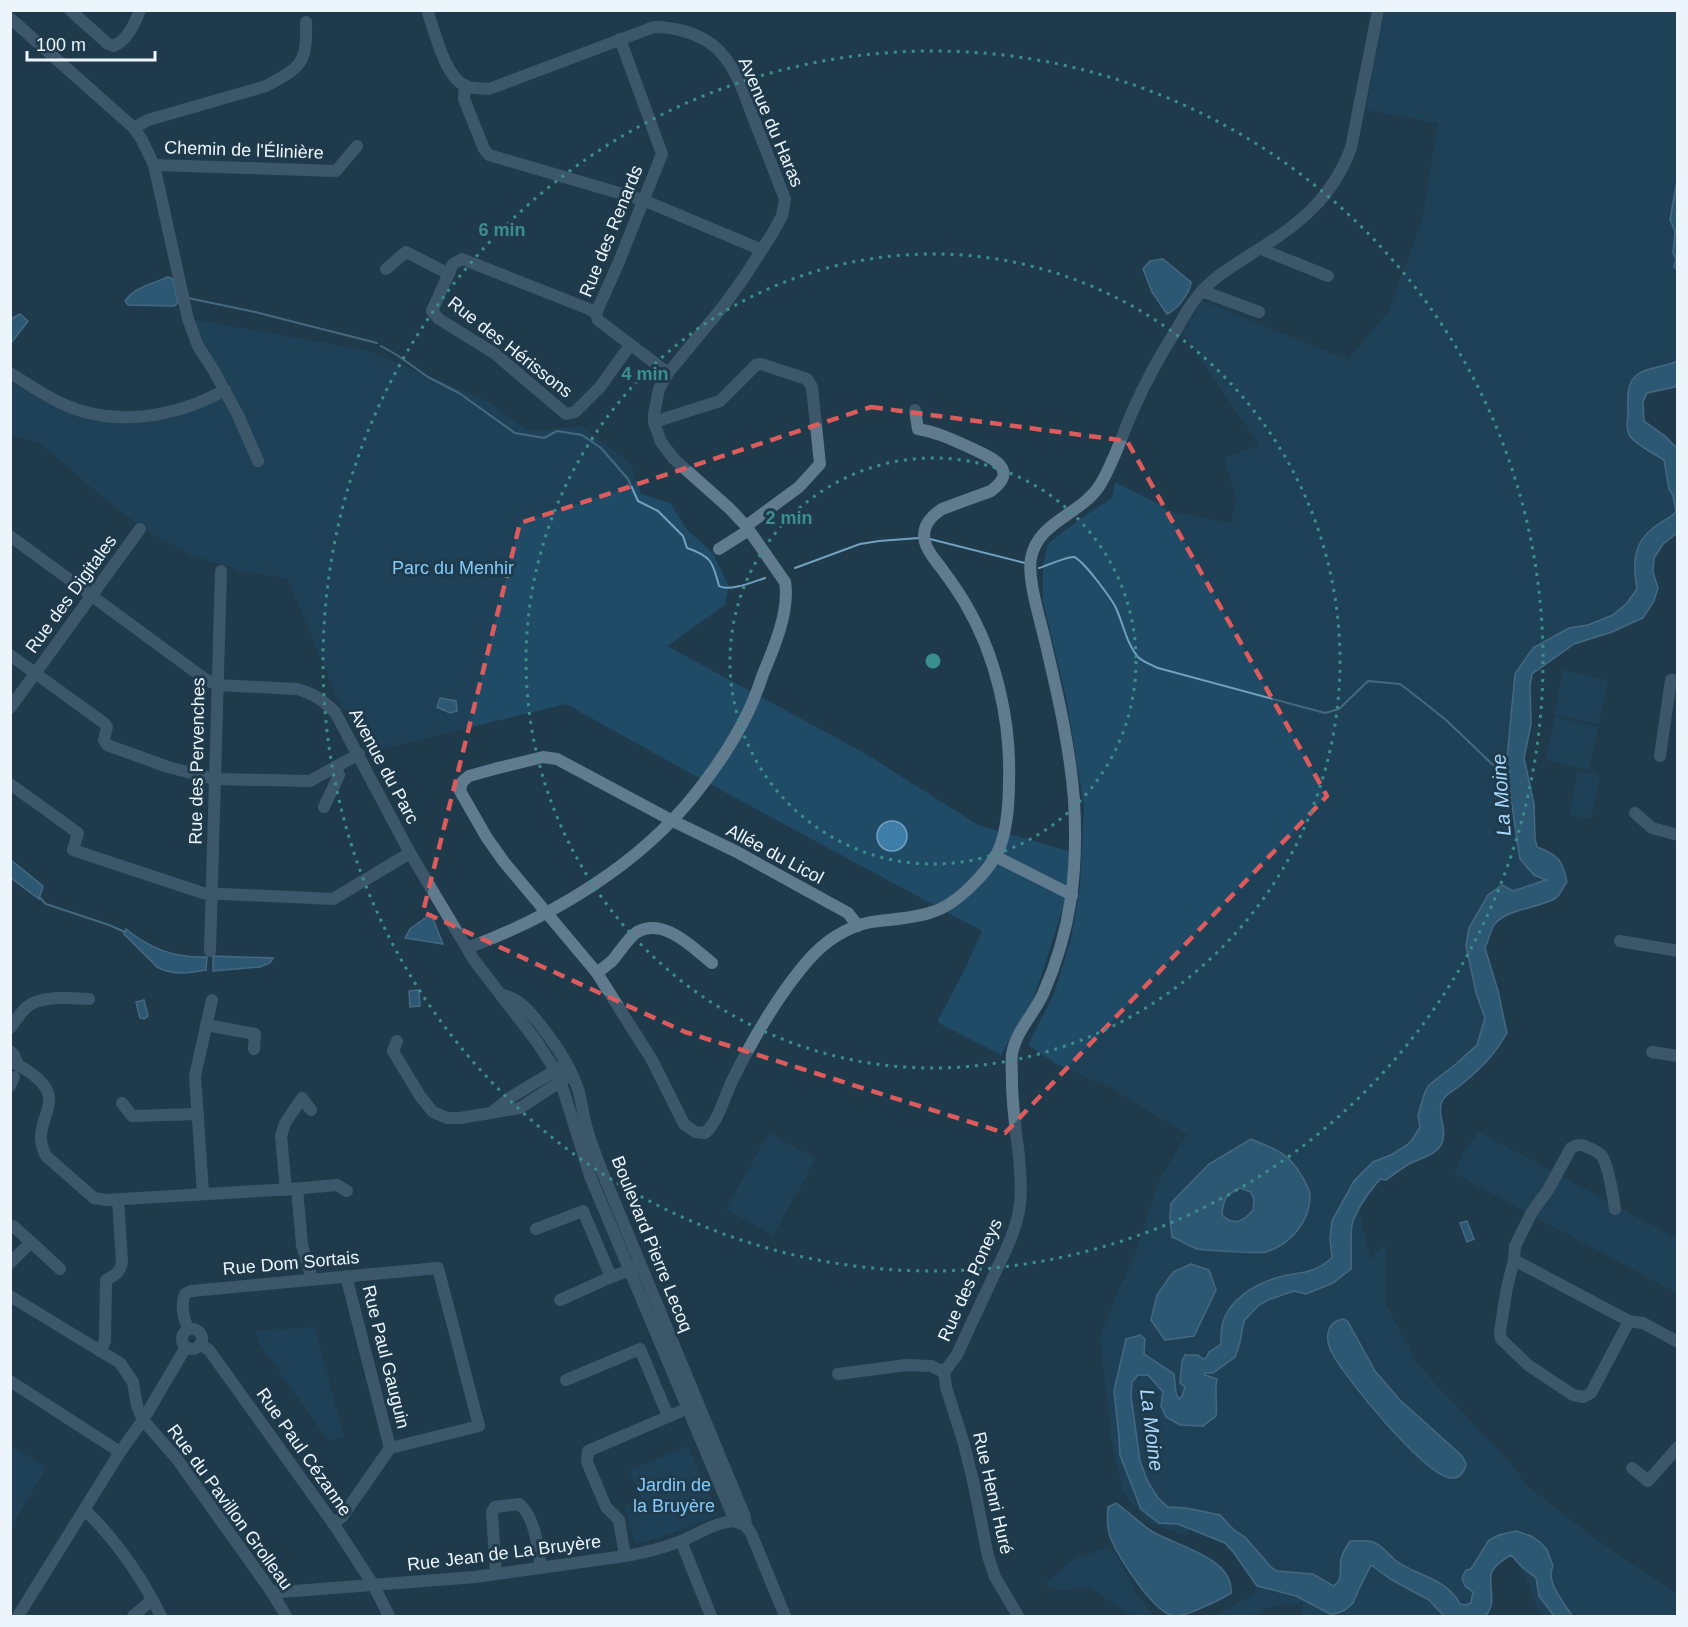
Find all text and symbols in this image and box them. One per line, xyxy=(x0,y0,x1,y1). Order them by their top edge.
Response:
scale bar xyxy=(27,24,154,62)
text: 100 m xyxy=(36,35,86,55)
street label: Avenue du Haras xyxy=(735,54,807,190)
street label: Chemin de l'Élinière xyxy=(164,137,324,163)
street label: Rue des Renards xyxy=(575,162,647,300)
text: 6 min xyxy=(478,220,526,240)
street label: Rue des Hérissons xyxy=(444,292,576,402)
text: 4 min xyxy=(621,364,669,384)
text: 2 min xyxy=(765,508,813,528)
street label: Rue des Digitales xyxy=(21,531,121,657)
park label: Parc du Menhir xyxy=(392,558,514,578)
centre of rings xyxy=(923,651,943,671)
street label: Rue des Pervenches xyxy=(186,677,208,845)
street label: Avenue du Parc xyxy=(345,705,423,827)
water label: La Moine xyxy=(1487,753,1515,837)
street label: Allée du Licol xyxy=(723,820,827,888)
street label: Boulevard Pierre Lecoq xyxy=(607,1153,697,1335)
street label: Rue des Poneys xyxy=(934,1216,1006,1344)
street label: Rue Dom Sortais xyxy=(222,1247,360,1279)
street label: Rue Paul Gauguin xyxy=(359,1283,413,1431)
street label: Rue Paul Cézanne xyxy=(252,1384,356,1520)
water label: La Moine xyxy=(1136,1388,1168,1472)
street label: Rue du Pavillon Grolleau xyxy=(163,1421,297,1593)
street label: Rue Henri Huré xyxy=(969,1430,1017,1556)
park label: Jardin de la Bruyère xyxy=(633,1475,715,1516)
street label: Rue Jean de La Bruyère xyxy=(406,1531,602,1575)

